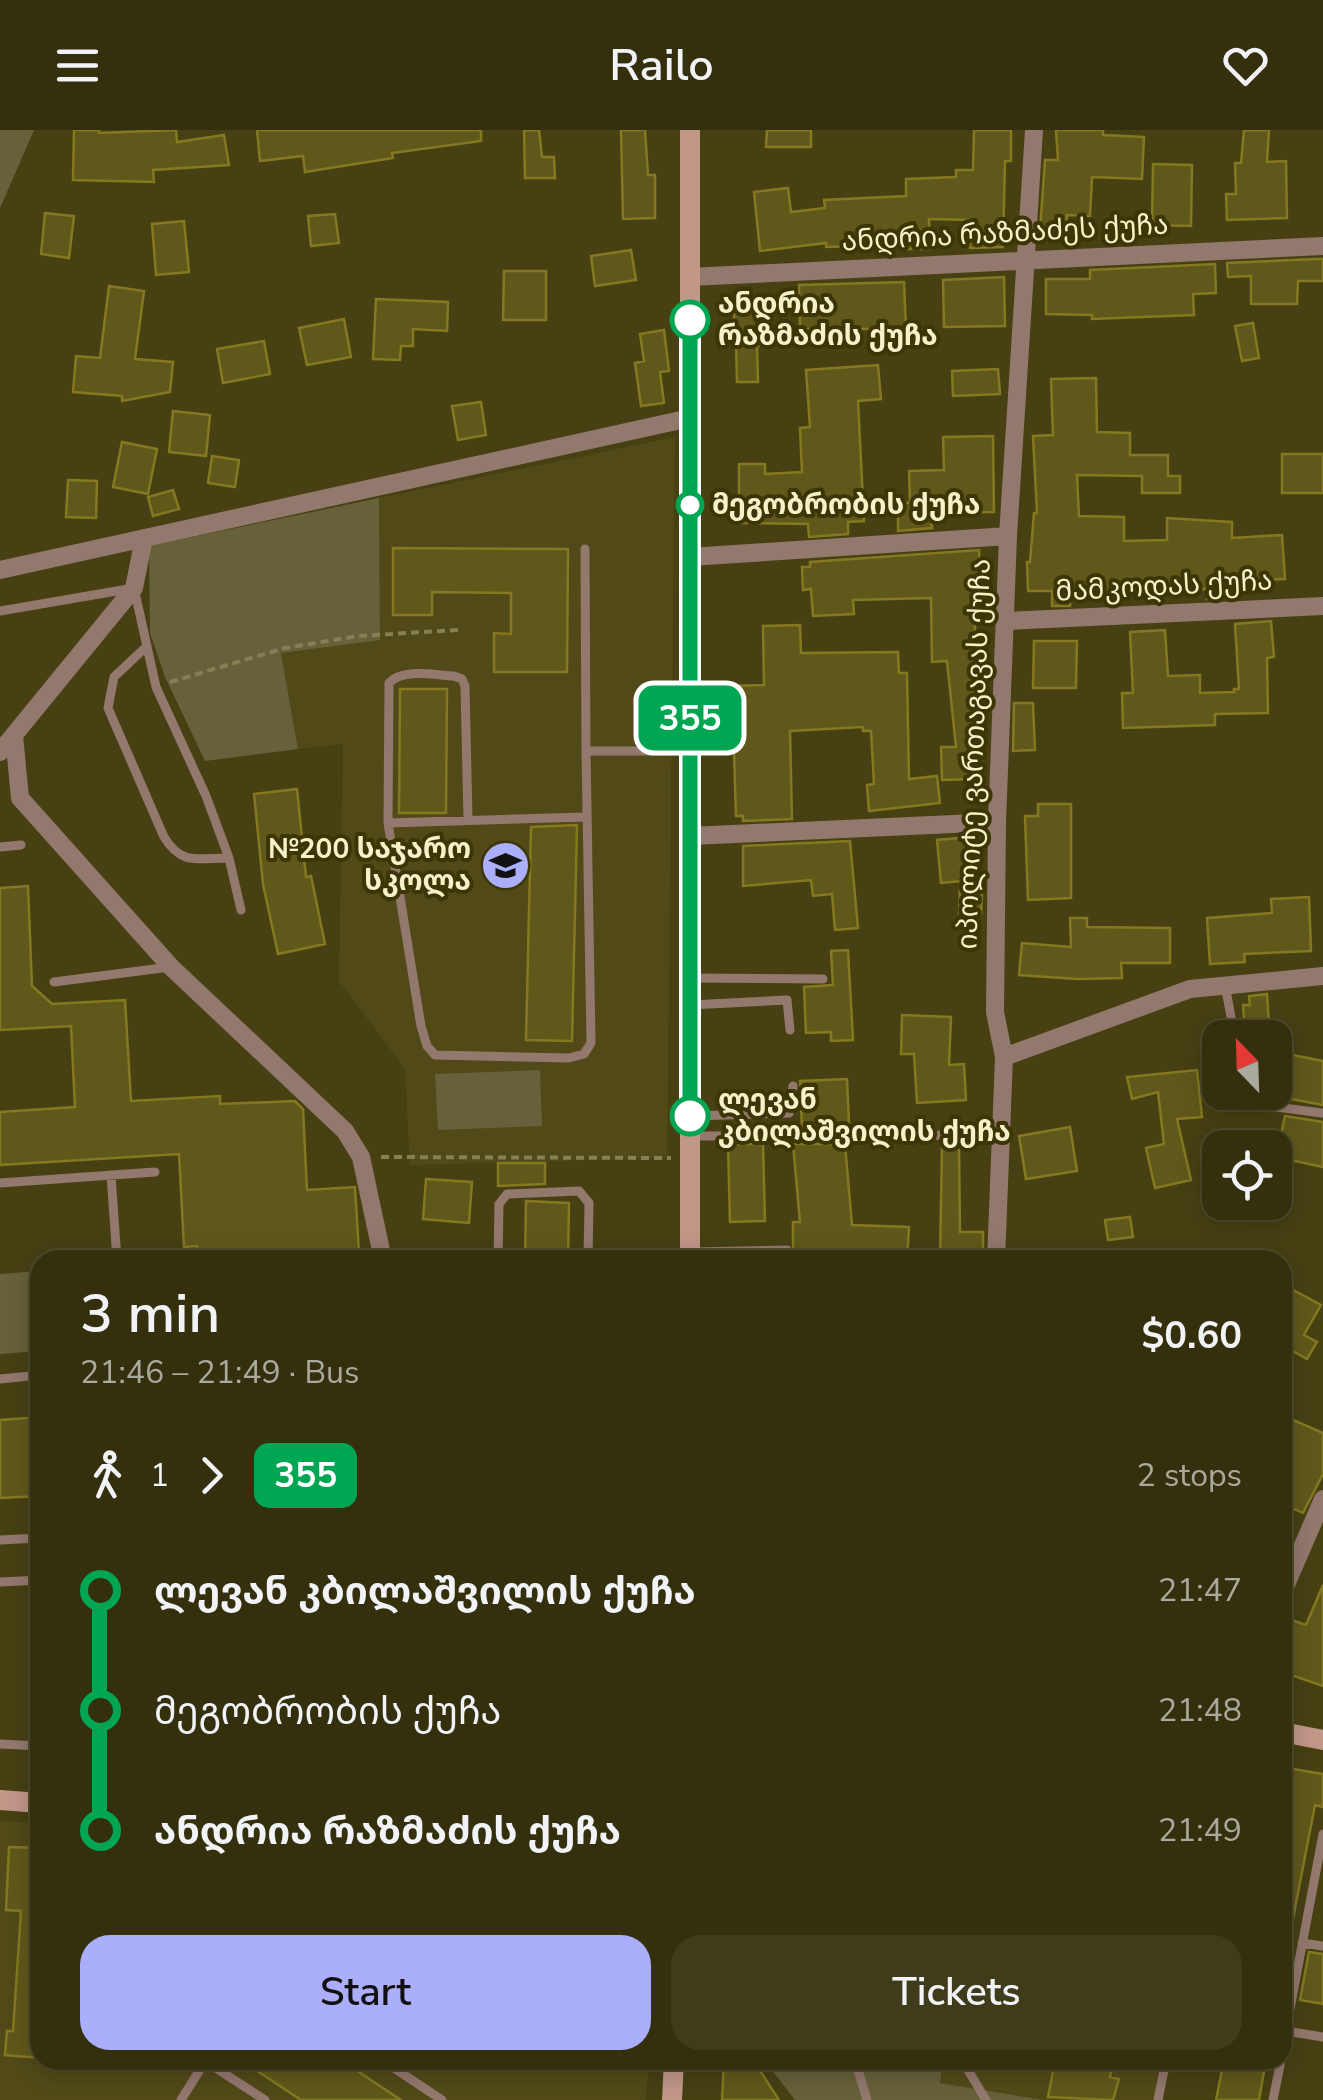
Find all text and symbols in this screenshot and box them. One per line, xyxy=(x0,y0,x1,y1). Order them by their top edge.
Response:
text: Railo xyxy=(609,35,714,96)
icon: menu xyxy=(50,38,105,93)
icon: heart xyxy=(1218,38,1273,93)
street label: ანდრია რაზმაძეს ქუჩა xyxy=(841,205,1169,261)
place label: ანდრია რაზმაძის ქუჩა xyxy=(718,285,938,355)
marker: ანდრია რაზმაძის ქუჩა xyxy=(671,301,709,339)
place label: მეგობრობის ქუჩა xyxy=(712,486,980,524)
marker: მეგობრობის ქუჩა xyxy=(677,492,703,518)
street label: იპოლიტე ვართაგავას ქუჩა xyxy=(948,558,1000,950)
street label: მამკოდას ქუჩა xyxy=(1055,561,1273,611)
line badge: 355 xyxy=(632,686,748,750)
text: 355 xyxy=(658,695,722,742)
place label: №200 საჯარო სკოლა xyxy=(268,830,471,900)
school or university icon: №200 საჯარო სკოლა xyxy=(480,839,532,891)
north arrow xyxy=(1202,1020,1292,1110)
map controls xyxy=(1202,1020,1292,1220)
place label: ლევან კბილაშვილის ქუჩა xyxy=(718,1081,1011,1151)
marker: ლევან კბილაშვილის ქუჩა xyxy=(671,1097,709,1135)
button: locate xyxy=(1202,1130,1292,1220)
text: 3 min xyxy=(80,1276,220,1351)
text: $0.60 xyxy=(1141,1310,1242,1361)
text: 21:46 – 21:49 · Bus xyxy=(80,1351,359,1394)
icon: walk xyxy=(80,1448,135,1503)
icon: forward xyxy=(184,1448,239,1503)
text: 355 xyxy=(274,1452,337,1499)
text: 1 xyxy=(150,1454,169,1497)
text: 2 stops xyxy=(1136,1454,1242,1497)
text: ლევან კბილაშვილის ქუჩა xyxy=(154,1566,696,1617)
text: 21:47 xyxy=(1158,1569,1242,1612)
text: მეგობრობის ქუჩა xyxy=(154,1686,501,1737)
text: 21:48 xyxy=(1158,1689,1242,1732)
text: ანდრია რაზმაძის ქუჩა xyxy=(154,1806,621,1857)
text: 21:49 xyxy=(1158,1809,1242,1852)
button: Start xyxy=(80,1935,651,2050)
button: Tickets xyxy=(671,1935,1242,2050)

